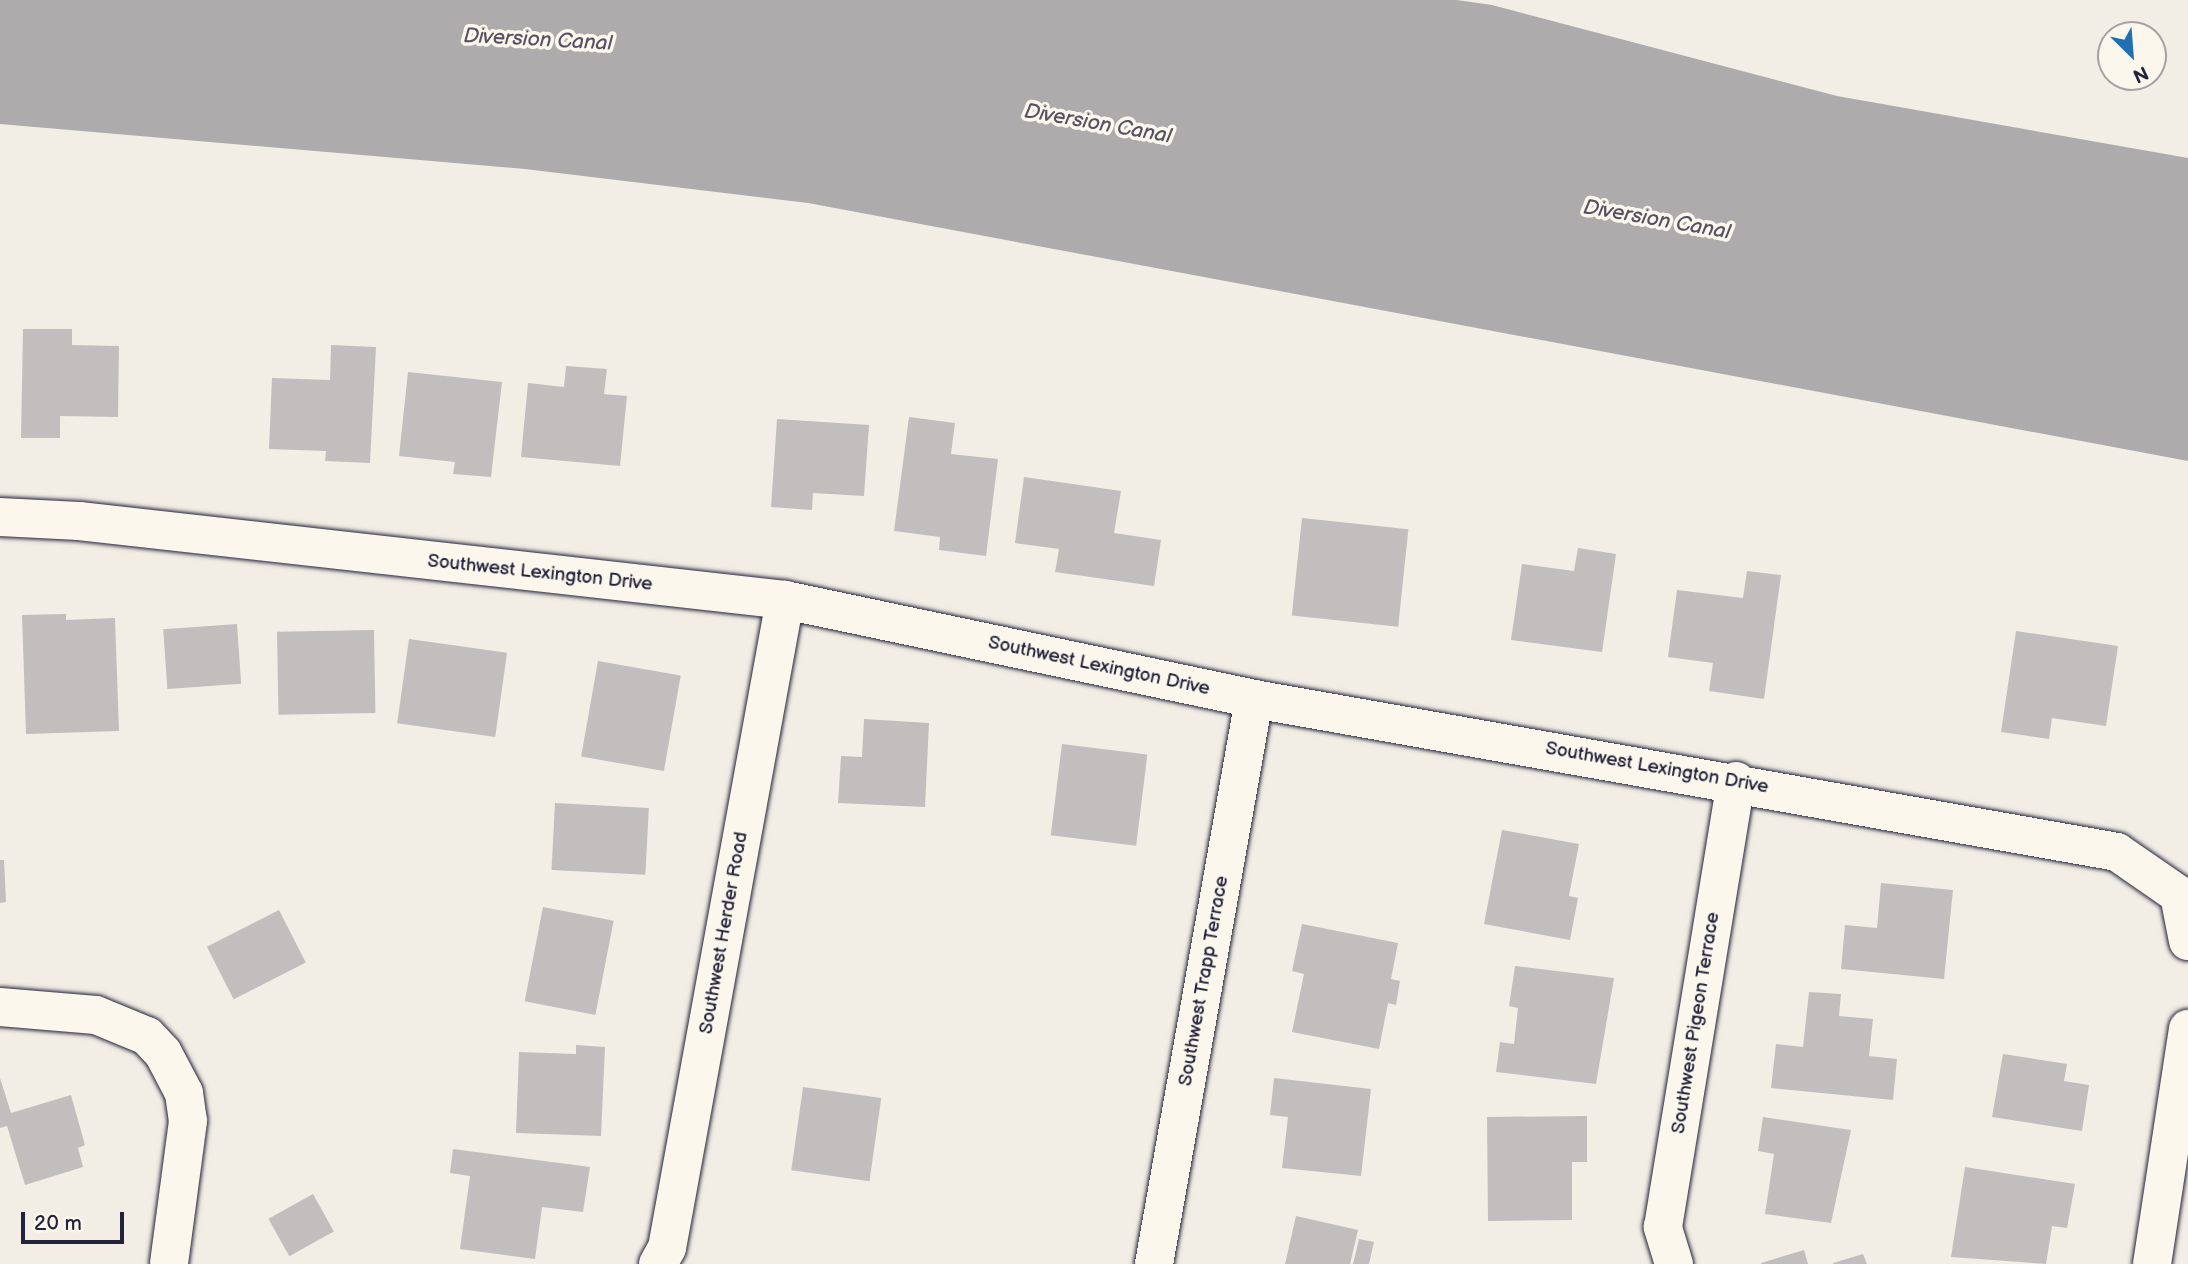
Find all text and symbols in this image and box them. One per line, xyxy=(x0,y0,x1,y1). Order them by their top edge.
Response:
north arrow xyxy=(2097,21,2167,91)
water label: Diversion Canal xyxy=(463,24,613,56)
text: N xyxy=(2129,60,2152,87)
water label: Diversion Canal xyxy=(1022,99,1174,149)
water label: Diversion Canal xyxy=(1581,195,1733,245)
street label: Southwest Lexington Drive xyxy=(426,550,654,596)
street label: Southwest Lexington Drive xyxy=(986,631,1212,701)
street label: Southwest Lexington Drive xyxy=(1544,737,1770,799)
street label: Southwest Herder Road xyxy=(695,830,753,1036)
street label: Southwest Trapp Terrace xyxy=(1174,874,1234,1088)
street label: Southwest Pigeon Terrace xyxy=(1667,910,1725,1136)
scale bar xyxy=(24,1198,128,1242)
text: 20 m xyxy=(34,1211,82,1236)

